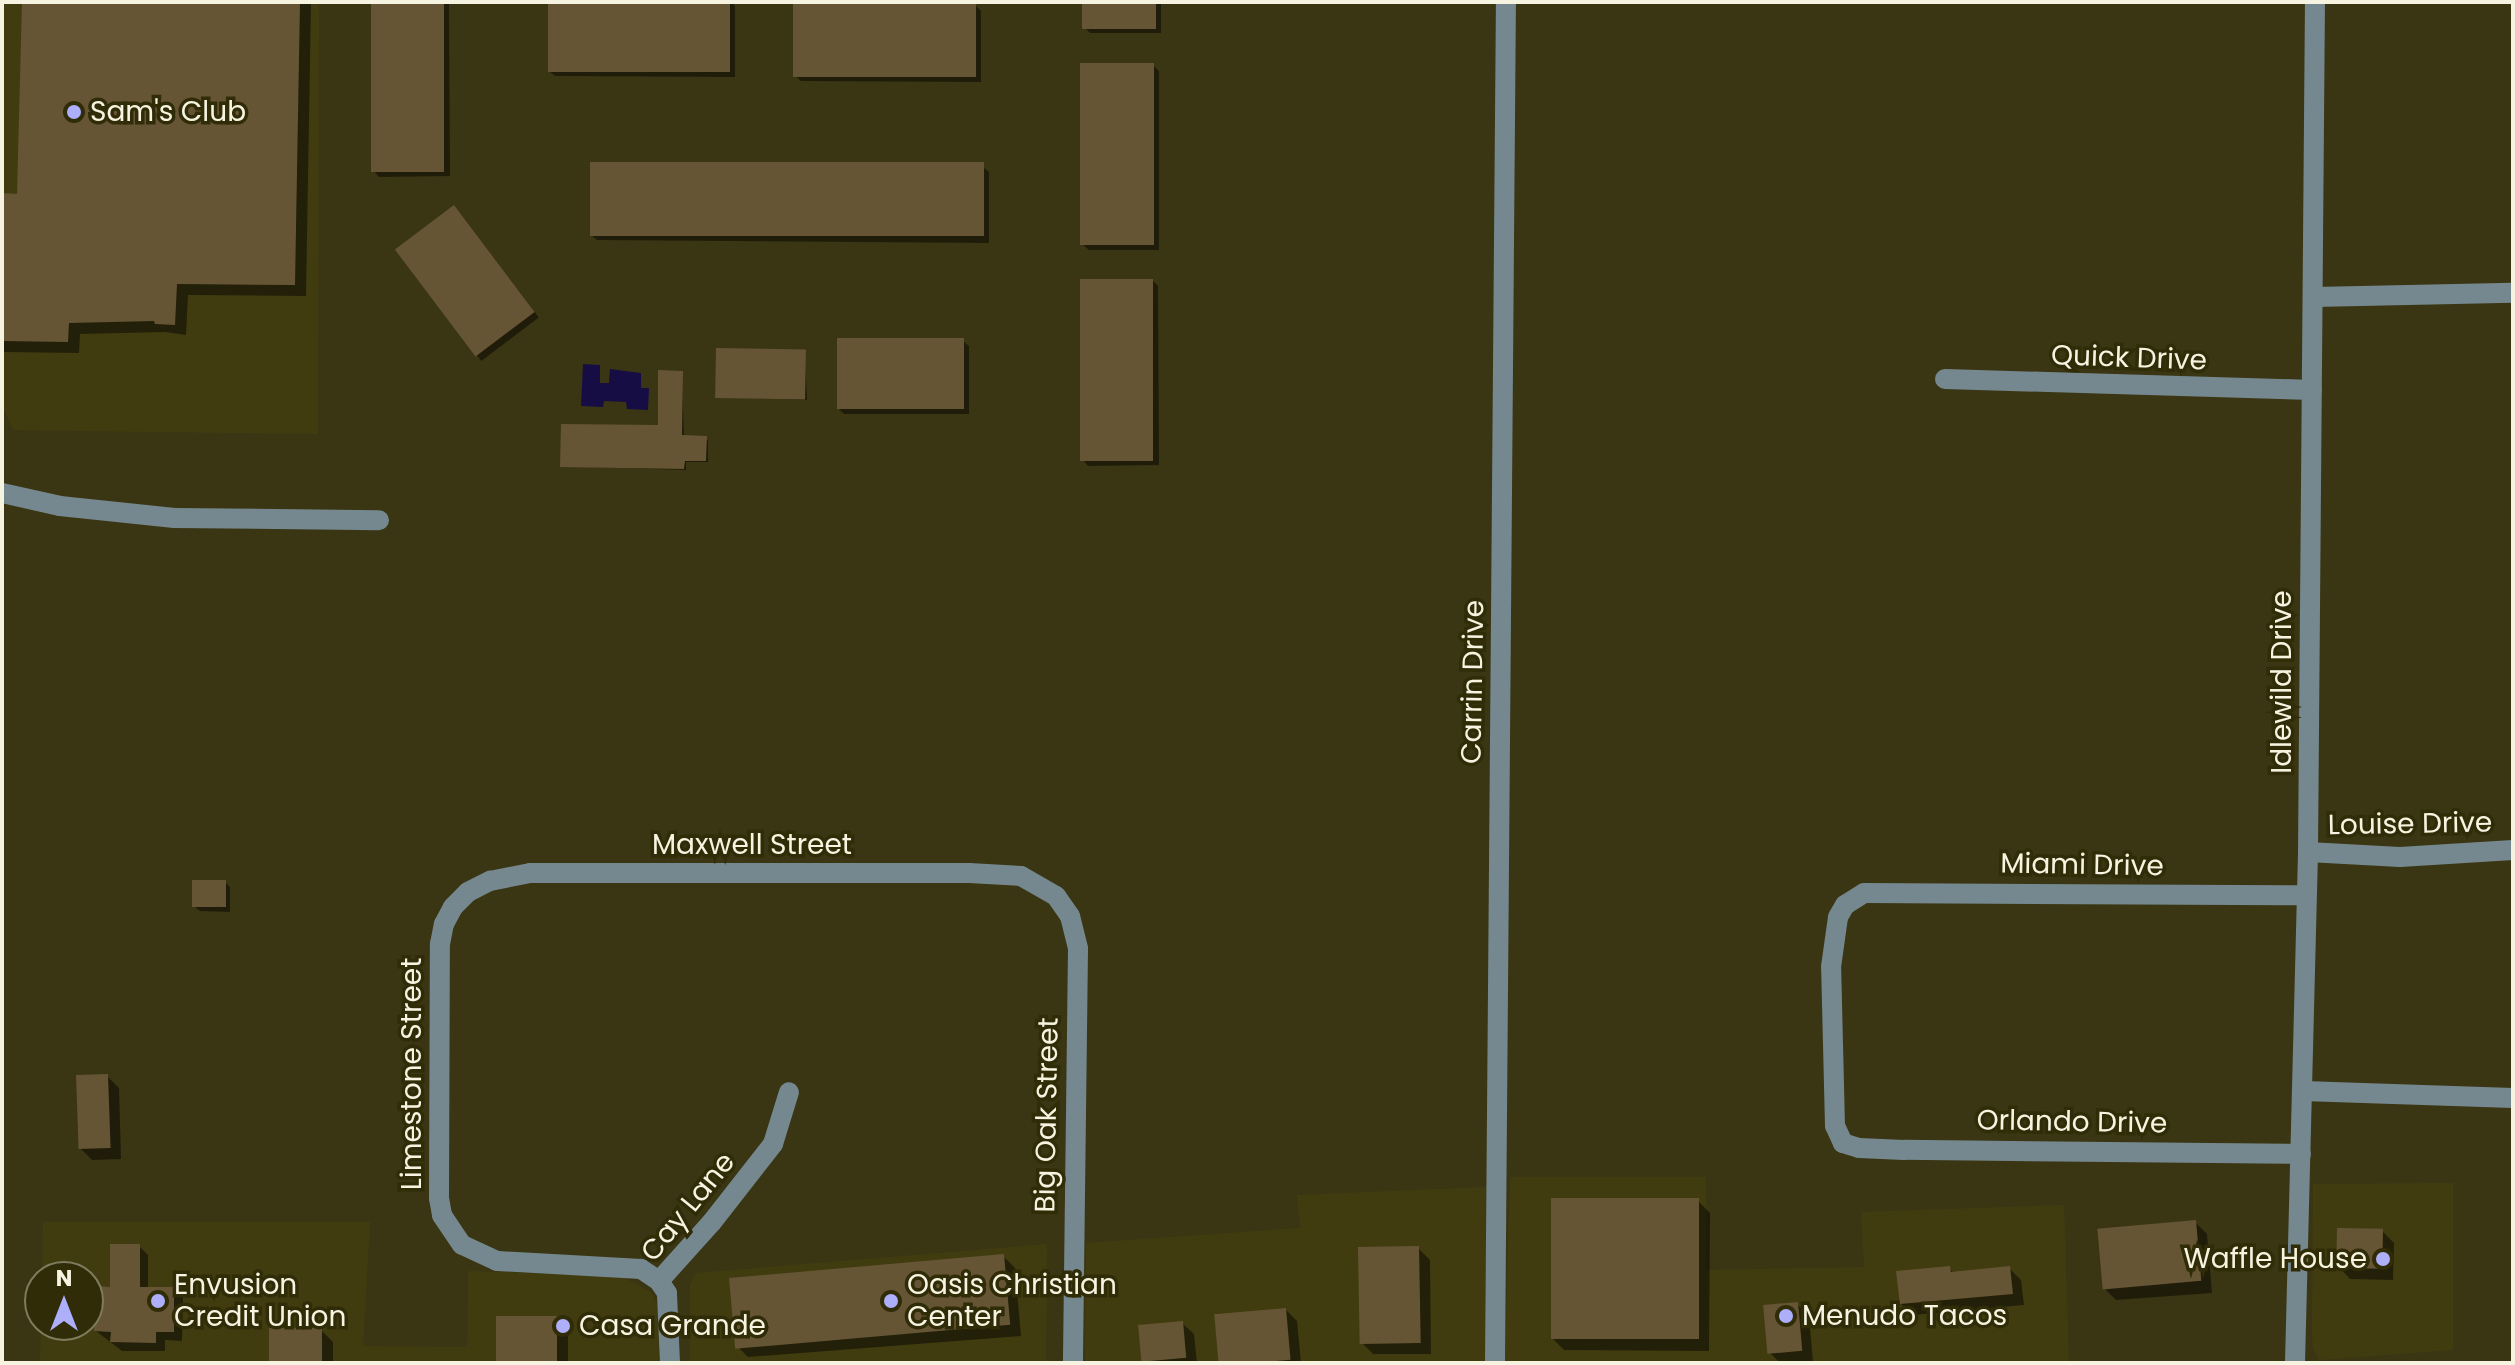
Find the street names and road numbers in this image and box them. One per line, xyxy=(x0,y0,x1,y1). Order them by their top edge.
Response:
street label: Quick Drive xyxy=(2050,338,2208,378)
street label: Idlewild Drive xyxy=(2265,590,2299,774)
street label: Carrin Drive xyxy=(1455,600,1491,764)
street label: Louise Drive xyxy=(2327,806,2493,842)
street label: Maxwell Street xyxy=(652,828,852,862)
street label: Miami Drive xyxy=(2000,847,2164,883)
street label: Limestone Street xyxy=(395,958,429,1190)
street label: Big Oak Street xyxy=(1028,1017,1066,1213)
street label: Orlando Drive xyxy=(1976,1104,2168,1140)
street label: Cay Lane xyxy=(634,1146,742,1268)

